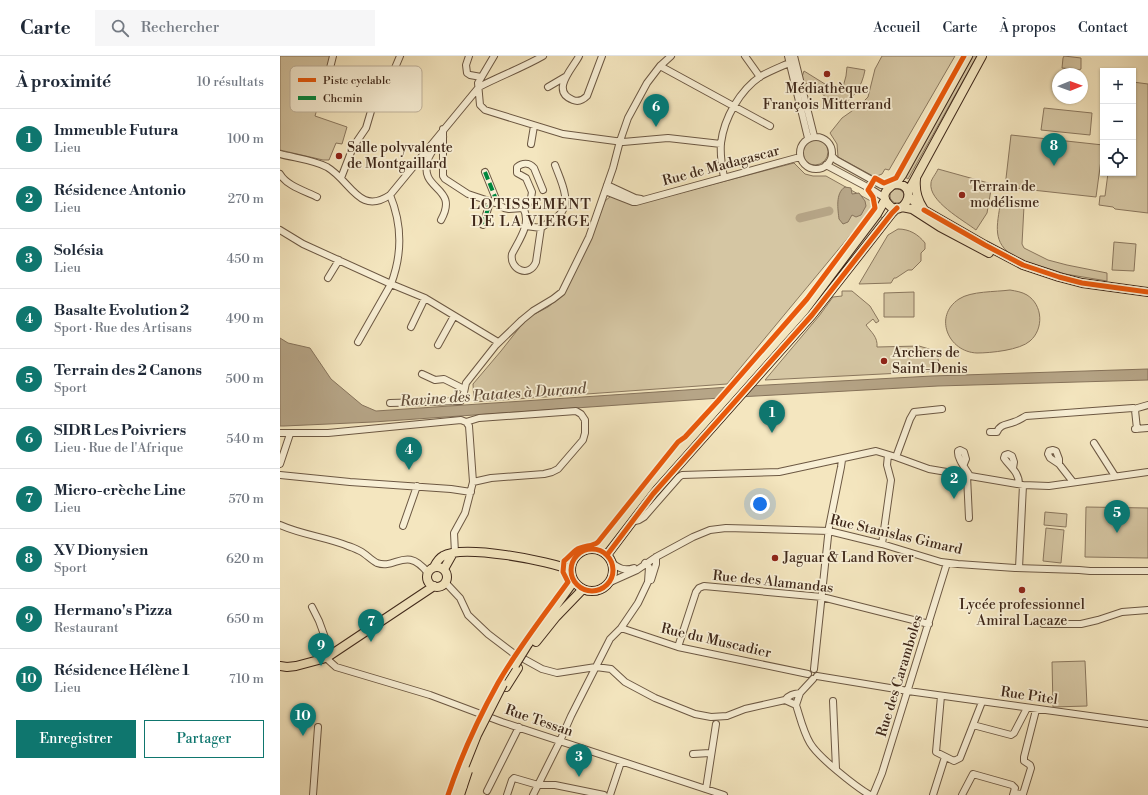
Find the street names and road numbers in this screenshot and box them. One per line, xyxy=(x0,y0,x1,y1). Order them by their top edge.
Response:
street label: Rue de Madagascar xyxy=(660,142,782,190)
street label: Rue Stanislas Gimard xyxy=(828,511,964,559)
street label: Rue des Alamandas xyxy=(712,567,834,597)
street label: Rue des Caramboles xyxy=(873,613,927,739)
street label: Rue du Muscadier xyxy=(659,620,773,662)
street label: Rue Pitel xyxy=(999,683,1059,709)
street label: Rue Tessan xyxy=(503,701,576,741)

